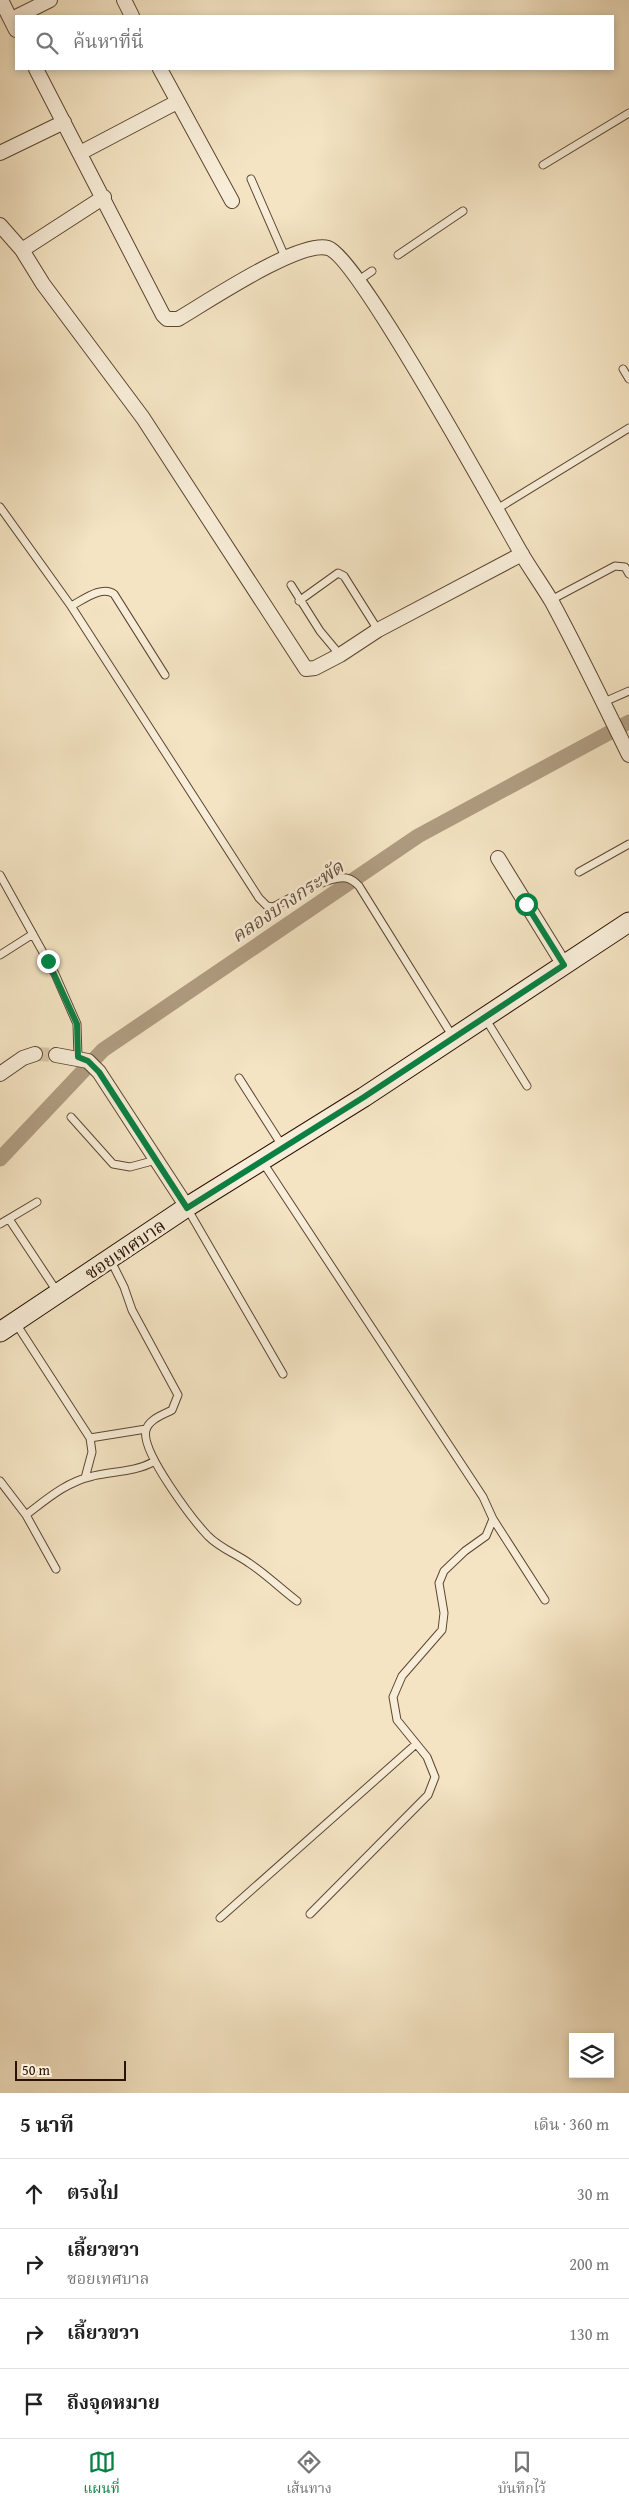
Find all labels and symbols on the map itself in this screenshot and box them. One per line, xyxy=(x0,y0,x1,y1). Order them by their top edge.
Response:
water label: คลองบางกระพัด xyxy=(225,852,350,949)
route start xyxy=(515,893,538,916)
route end xyxy=(37,950,60,973)
street label: ซอยเทศบาล xyxy=(79,1212,171,1286)
scale bar xyxy=(15,2058,126,2081)

